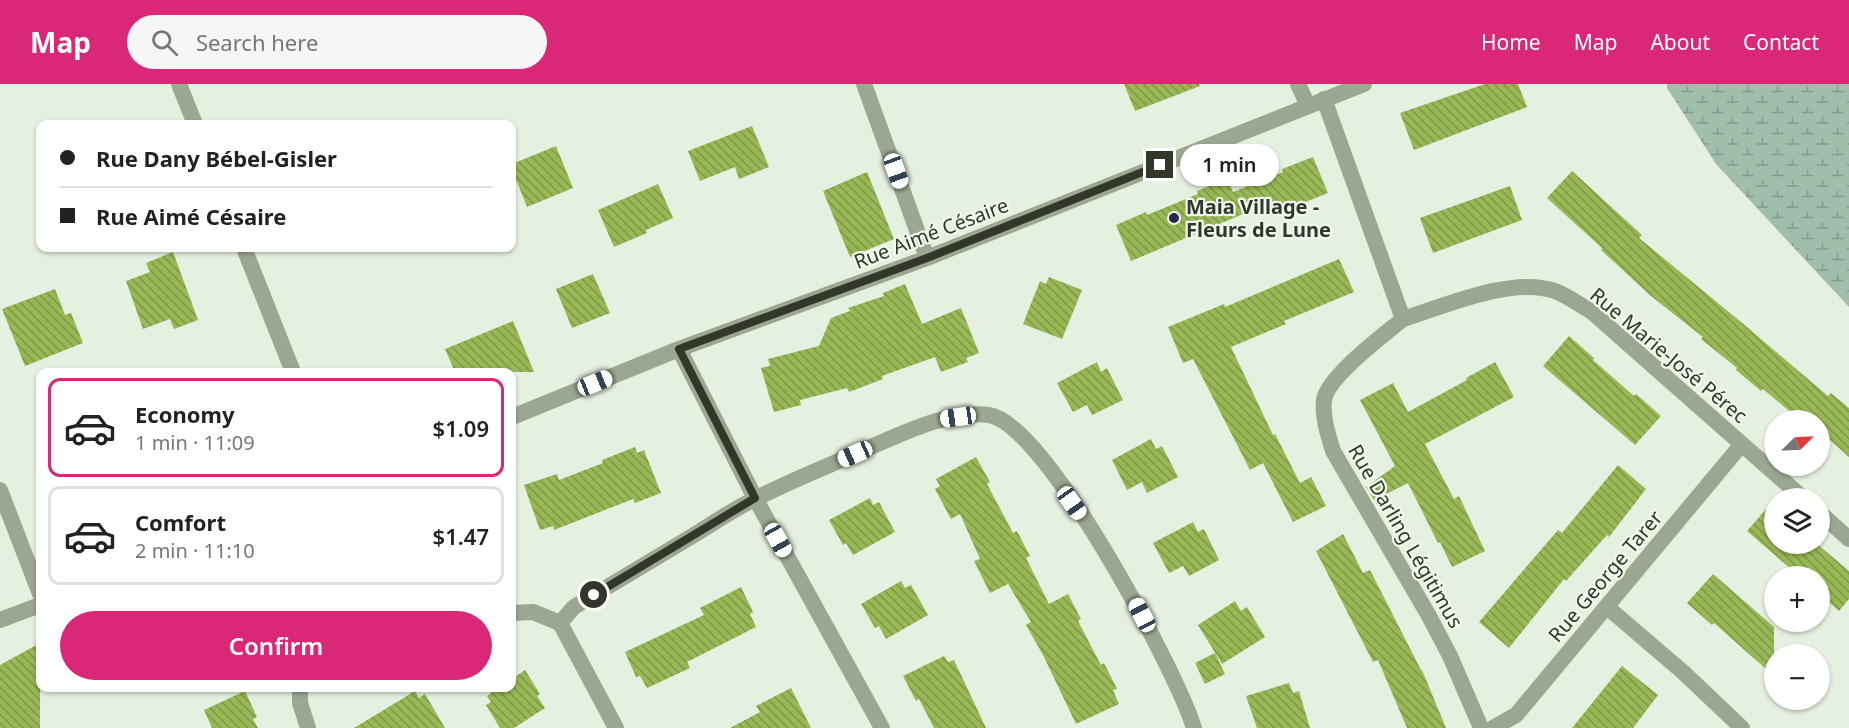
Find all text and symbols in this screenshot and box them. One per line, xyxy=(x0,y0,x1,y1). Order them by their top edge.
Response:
search box xyxy=(127,15,547,69)
text: Map xyxy=(30,23,91,61)
icon: search xyxy=(148,26,181,59)
text: Search here xyxy=(196,27,318,57)
text: Home xyxy=(1481,28,1541,56)
text: Map xyxy=(1574,28,1617,56)
text: About xyxy=(1650,28,1710,56)
text: Contact xyxy=(1743,28,1819,56)
text: Rue Dany Bébel-Gisler xyxy=(96,143,337,173)
callout: 1 min xyxy=(1181,144,1280,186)
car xyxy=(881,151,911,191)
route end xyxy=(1146,151,1173,178)
text: 1 min xyxy=(1202,151,1257,178)
street label: Rue Aimé Césaire xyxy=(850,191,1012,275)
place label: Maia Village - Fleurs de Lune xyxy=(1186,193,1331,243)
text: Rue Aimé Césaire xyxy=(96,201,286,231)
marker: Maia Village - Fleurs de Lune xyxy=(1167,211,1181,225)
street label: Rue Marie-José Pérec xyxy=(1585,281,1753,429)
car xyxy=(575,368,615,398)
text: Economy xyxy=(135,399,234,429)
icon: car xyxy=(63,401,117,455)
car xyxy=(939,406,977,428)
north arrow xyxy=(1764,410,1830,476)
map controls xyxy=(1764,410,1830,710)
text: $1.09 xyxy=(433,413,489,443)
text: 1 min · 11:09 xyxy=(135,429,255,456)
car xyxy=(835,438,875,470)
street label: Rue Darling Légitimus xyxy=(1342,439,1470,633)
car xyxy=(1054,483,1090,523)
button: layers xyxy=(1764,488,1830,554)
street label: Rue George Tarer xyxy=(1542,504,1668,648)
text: Comfort xyxy=(135,507,226,537)
icon: car xyxy=(63,509,117,563)
car xyxy=(761,520,795,560)
text: $1.47 xyxy=(433,521,489,551)
text: 2 min · 11:10 xyxy=(135,537,255,564)
button: + xyxy=(1764,566,1830,632)
route start xyxy=(580,581,607,608)
car xyxy=(1126,595,1158,635)
button: Confirm xyxy=(60,611,492,680)
button: − xyxy=(1764,644,1830,710)

